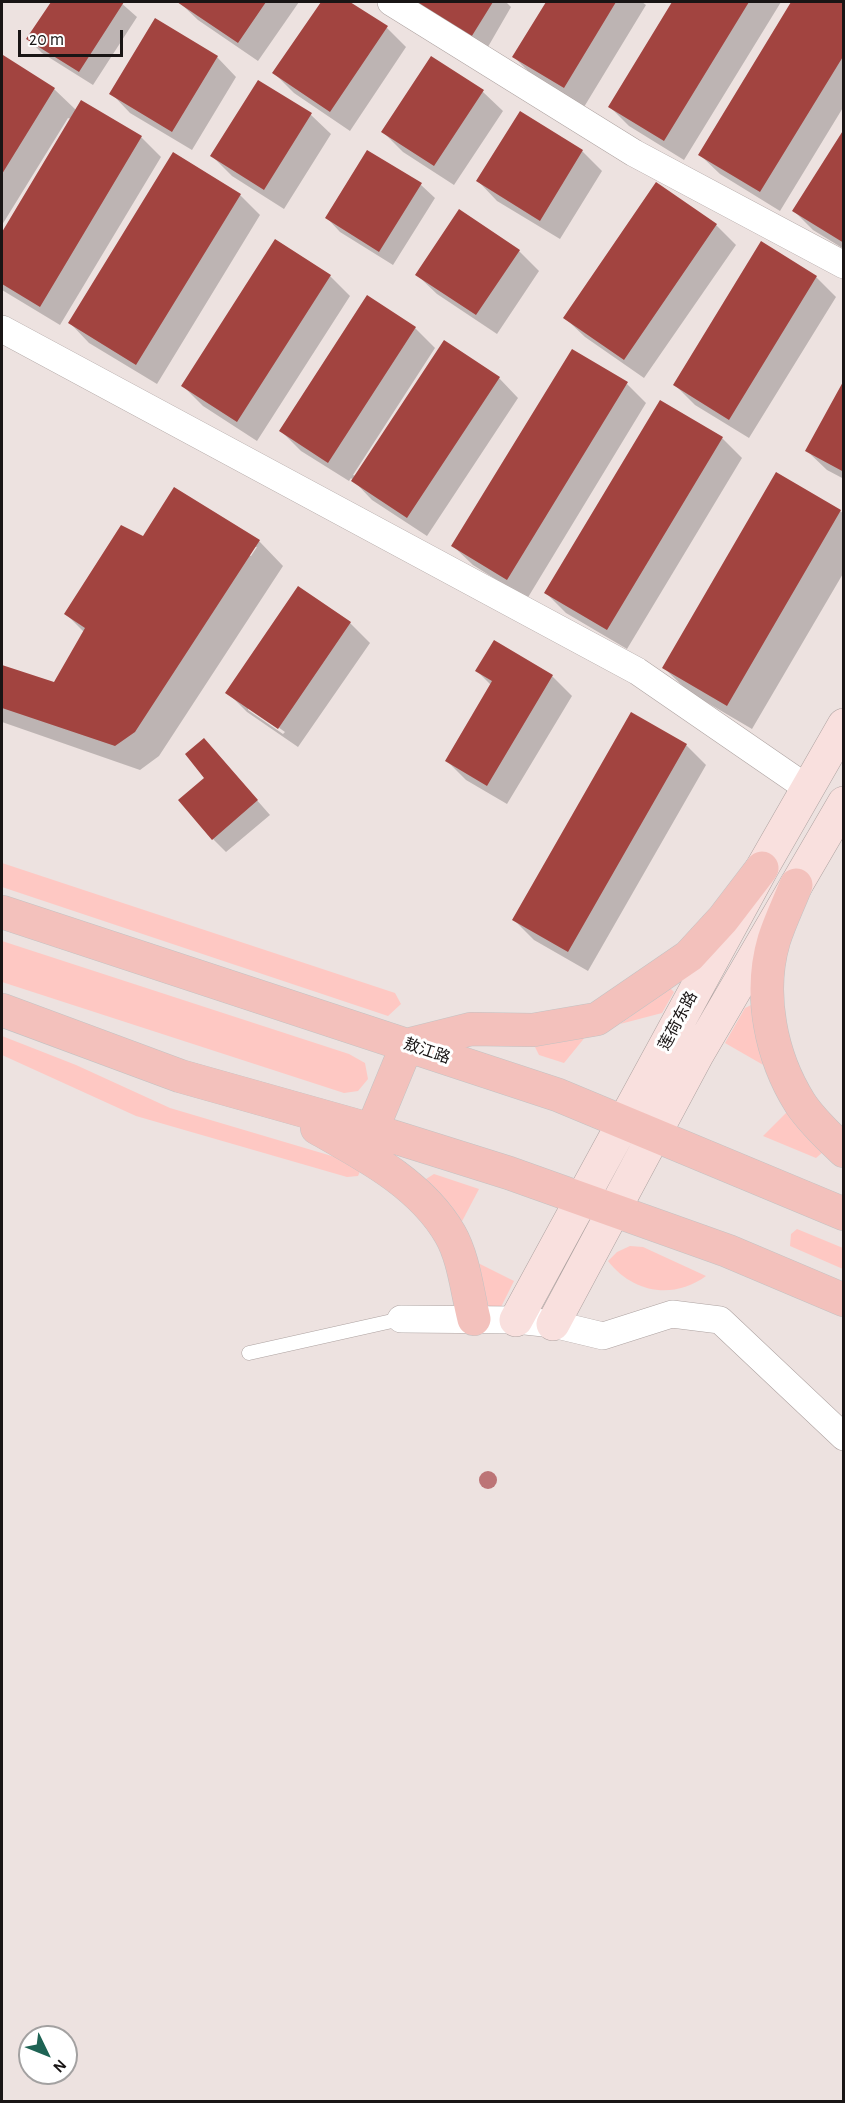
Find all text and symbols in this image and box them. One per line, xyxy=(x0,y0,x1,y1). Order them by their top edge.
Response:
scale bar xyxy=(21,18,126,56)
text: 20 m xyxy=(29,31,64,49)
street label: 莲荷东路 xyxy=(655,988,701,1054)
street label: 敖江路 xyxy=(401,1034,453,1068)
north arrow xyxy=(18,2025,78,2085)
text: N xyxy=(50,2056,69,2075)

